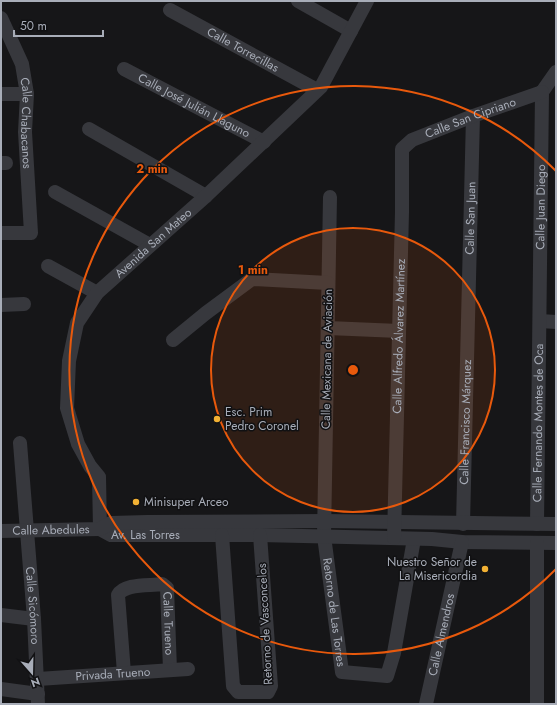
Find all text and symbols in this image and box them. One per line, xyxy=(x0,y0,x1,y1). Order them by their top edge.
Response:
scale bar xyxy=(14,12,103,38)
text: 50 m xyxy=(20,17,47,35)
street label: Calle Torrecillas xyxy=(204,23,282,77)
street label: Calle José Julián Llaguno xyxy=(135,69,254,142)
street label: Calle Chabacanos xyxy=(15,76,36,169)
street label: Calle San Cipriano xyxy=(422,93,519,143)
text: 2 min xyxy=(136,160,168,178)
street label: Calle Juan Diego xyxy=(531,164,550,250)
street label: Calle San Juan xyxy=(461,181,480,255)
street label: Avenida San Mateo xyxy=(111,204,196,282)
street label: Calle Alfredo Álvarez Martínez xyxy=(388,258,410,414)
text: 1 min xyxy=(238,261,268,279)
street label: Calle Mexicana de Aviación xyxy=(317,289,337,429)
street label: Calle Fernando Montes de Oca xyxy=(528,343,548,502)
street label: Calle Francisco Márquez xyxy=(455,359,476,485)
centre of rings xyxy=(346,363,360,377)
place label: Esc. Prim Pedro Coronel xyxy=(225,403,299,435)
marker: Esc. Prim Pedro Coronel xyxy=(212,414,222,424)
place label: Minisuper Arceo xyxy=(144,493,229,511)
marker: Minisuper Arceo xyxy=(131,497,141,507)
street label: Calle Abedules xyxy=(12,520,90,540)
street label: Av. Las Torres xyxy=(111,526,180,544)
place label: Nuestro Señor de La Misericordia xyxy=(387,553,477,585)
street label: Retorno de Las Torres xyxy=(318,557,350,668)
street label: Retorno de Vasconcelos xyxy=(253,563,277,685)
marker: Nuestro Señor de La Misericordia xyxy=(480,564,490,574)
street label: Calle Sicómoro xyxy=(21,566,44,645)
street label: Calle Trueno xyxy=(158,591,178,656)
street label: Calle Almendros xyxy=(423,592,459,678)
north arrow xyxy=(12,653,52,693)
street label: Privada Trueno xyxy=(75,663,151,685)
text: N xyxy=(29,673,42,691)

